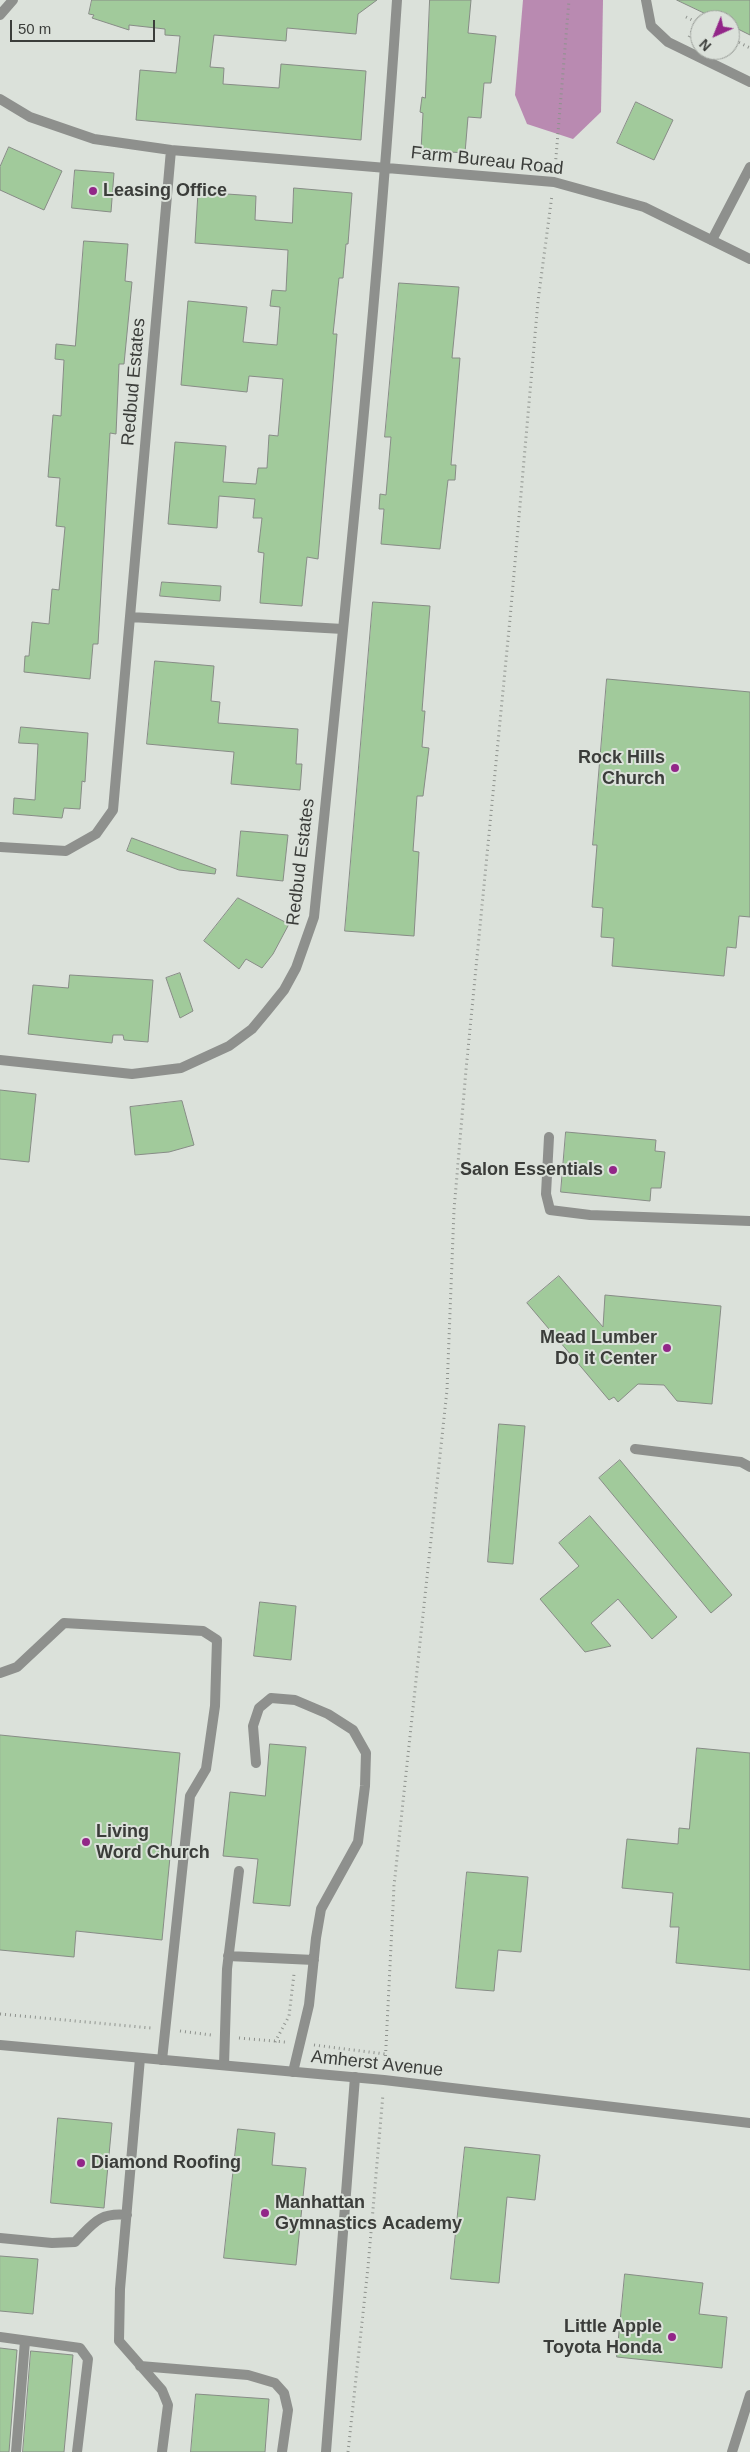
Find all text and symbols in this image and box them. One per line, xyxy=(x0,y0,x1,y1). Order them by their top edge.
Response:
scale bar xyxy=(12,10,158,42)
north arrow xyxy=(690,10,740,60)
text: 50 m xyxy=(18,20,51,37)
text: N xyxy=(696,36,714,54)
street label: Farm Bureau Road xyxy=(410,142,564,180)
place label: Leasing Office xyxy=(103,180,227,202)
marker: Leasing Office xyxy=(87,185,99,197)
street label: Redbud Estates xyxy=(118,317,150,447)
place label: Rock Hills Church xyxy=(578,747,665,790)
marker: Rock Hills Church xyxy=(669,762,681,774)
street label: Redbud Estates xyxy=(282,797,320,927)
place label: Salon Essentials xyxy=(460,1159,603,1181)
marker: Salon Essentials xyxy=(607,1164,619,1176)
place label: Mead Lumber Do it Center xyxy=(540,1327,657,1370)
marker: Mead Lumber Do it Center xyxy=(661,1342,673,1354)
place label: Living Word Church xyxy=(96,1821,210,1864)
marker: Living Word Church xyxy=(80,1836,92,1848)
street label: Amherst Avenue xyxy=(310,2046,444,2082)
place label: Diamond Roofing xyxy=(91,2152,241,2174)
marker: Diamond Roofing xyxy=(75,2157,87,2169)
place label: Manhattan Gymnastics Academy xyxy=(275,2192,462,2234)
marker: Manhattan Gymnastics Academy xyxy=(259,2207,271,2219)
place label: Little Apple Toyota Honda xyxy=(543,2316,662,2358)
marker: Little Apple Toyota Honda xyxy=(666,2331,678,2343)

